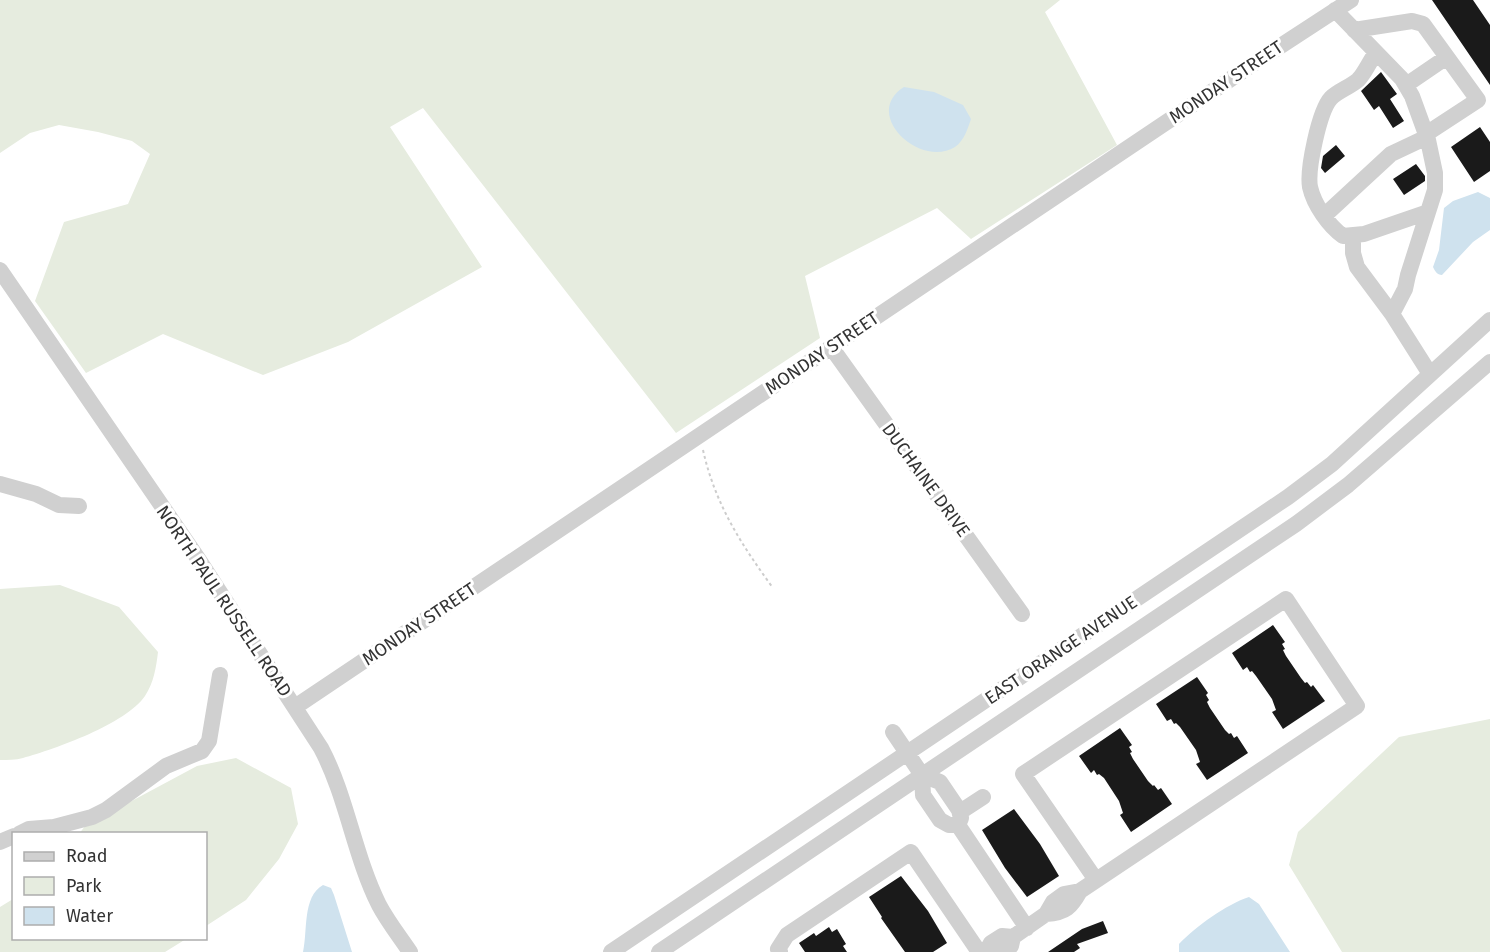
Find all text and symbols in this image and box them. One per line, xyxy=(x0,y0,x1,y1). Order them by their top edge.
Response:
street label: MONDAY STREET xyxy=(1165,36,1288,128)
street label: MONDAY STREET xyxy=(761,307,884,399)
street label: DUCHAINE DRIVE xyxy=(877,419,975,541)
street label: NORTH PAUL RUSSELL ROAD xyxy=(152,501,296,701)
street label: MONDAY STREET xyxy=(358,578,481,670)
street label: EAST ORANGE AVENUE xyxy=(981,591,1141,709)
legend xyxy=(12,832,207,940)
text: Road xyxy=(66,845,108,867)
text: Park xyxy=(66,875,102,897)
text: Water xyxy=(66,905,113,927)

